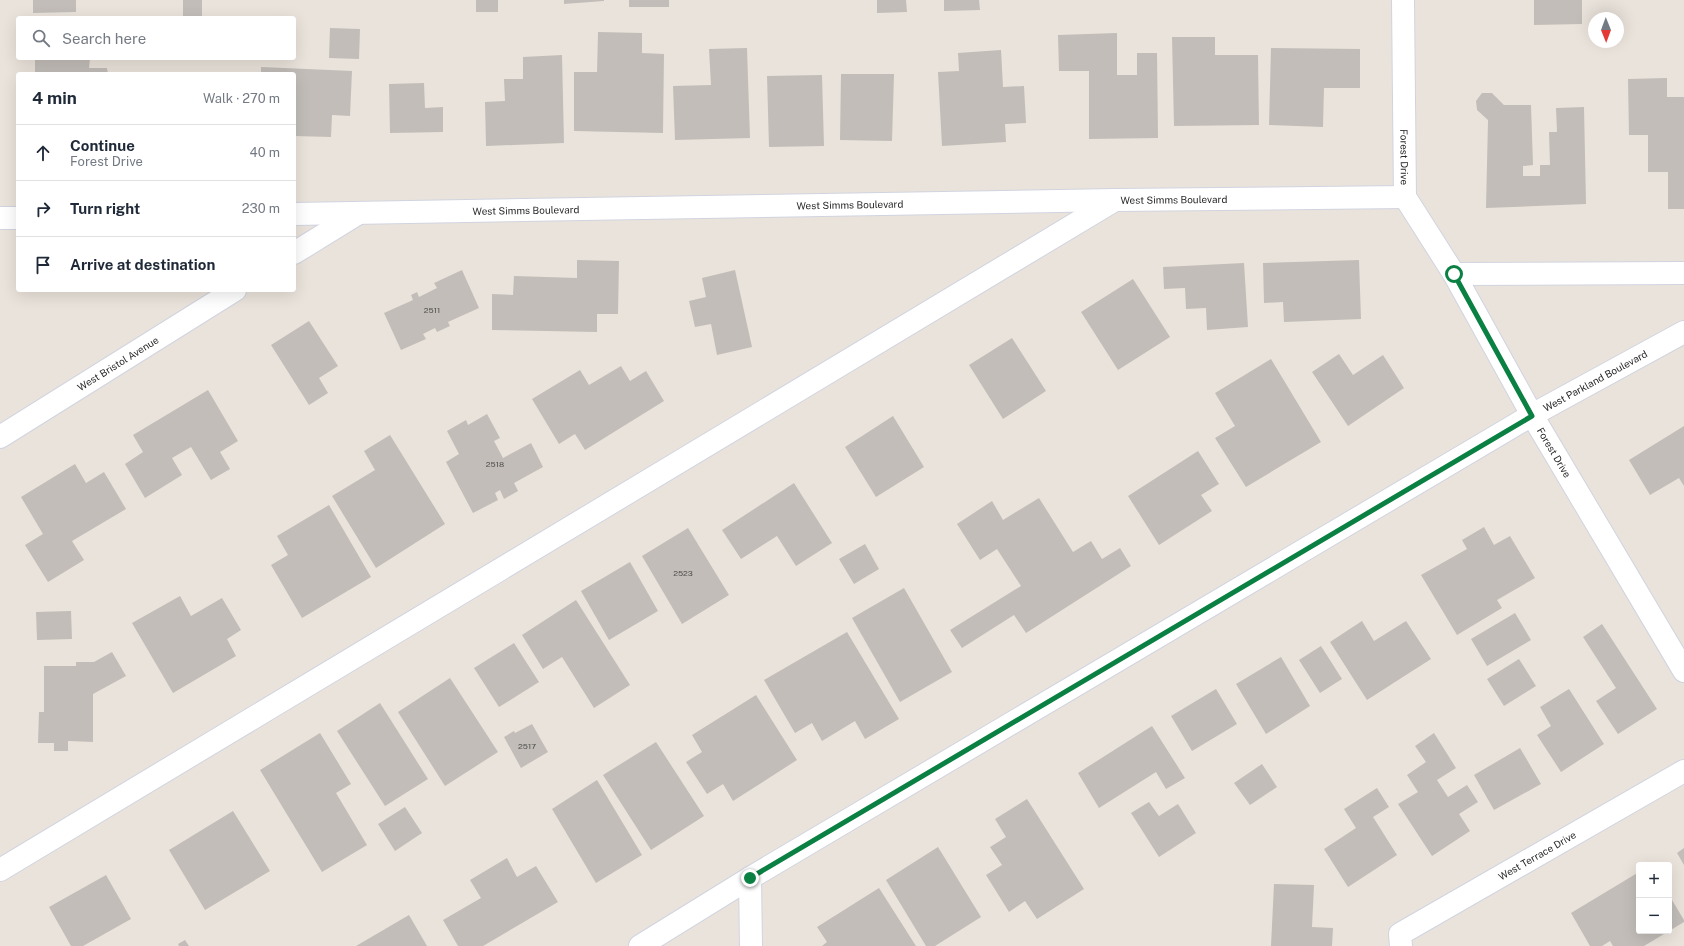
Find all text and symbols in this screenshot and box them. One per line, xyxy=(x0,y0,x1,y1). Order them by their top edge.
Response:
north arrow xyxy=(1588,12,1624,48)
search box xyxy=(16,16,296,60)
icon: search xyxy=(30,27,52,49)
text: Search here xyxy=(62,30,146,47)
text: 4 min xyxy=(32,88,77,108)
text: Walk · 270 m xyxy=(203,91,280,106)
street label: Forest Drive xyxy=(1398,129,1411,185)
text: Continue xyxy=(70,137,135,154)
icon: ahead xyxy=(32,142,54,164)
text: 40 m xyxy=(249,145,280,160)
text: Forest Drive xyxy=(70,154,143,169)
street label: West Simms Boulevard xyxy=(1120,193,1227,206)
icon: right xyxy=(32,198,54,220)
street label: West Simms Boulevard xyxy=(796,198,903,211)
text: Turn right xyxy=(70,200,140,217)
text: 230 m xyxy=(242,201,280,216)
street label: West Simms Boulevard xyxy=(472,203,580,217)
icon: arrive xyxy=(32,254,54,276)
text: Arrive at destination xyxy=(70,256,215,273)
route start xyxy=(1445,265,1463,283)
house number: 2511 xyxy=(424,305,440,315)
street label: West Bristol Avenue xyxy=(75,333,161,393)
street label: West Parkland Boulevard xyxy=(1541,347,1649,414)
street label: Forest Drive xyxy=(1535,425,1574,480)
house number: 2518 xyxy=(486,459,504,469)
house number: 2523 xyxy=(673,568,693,578)
house number: 2517 xyxy=(518,741,536,751)
street label: West Terrace Drive xyxy=(1496,828,1578,882)
map controls xyxy=(1636,862,1672,934)
button: + xyxy=(1636,862,1672,898)
route end xyxy=(741,869,759,887)
button: − xyxy=(1636,898,1672,934)

